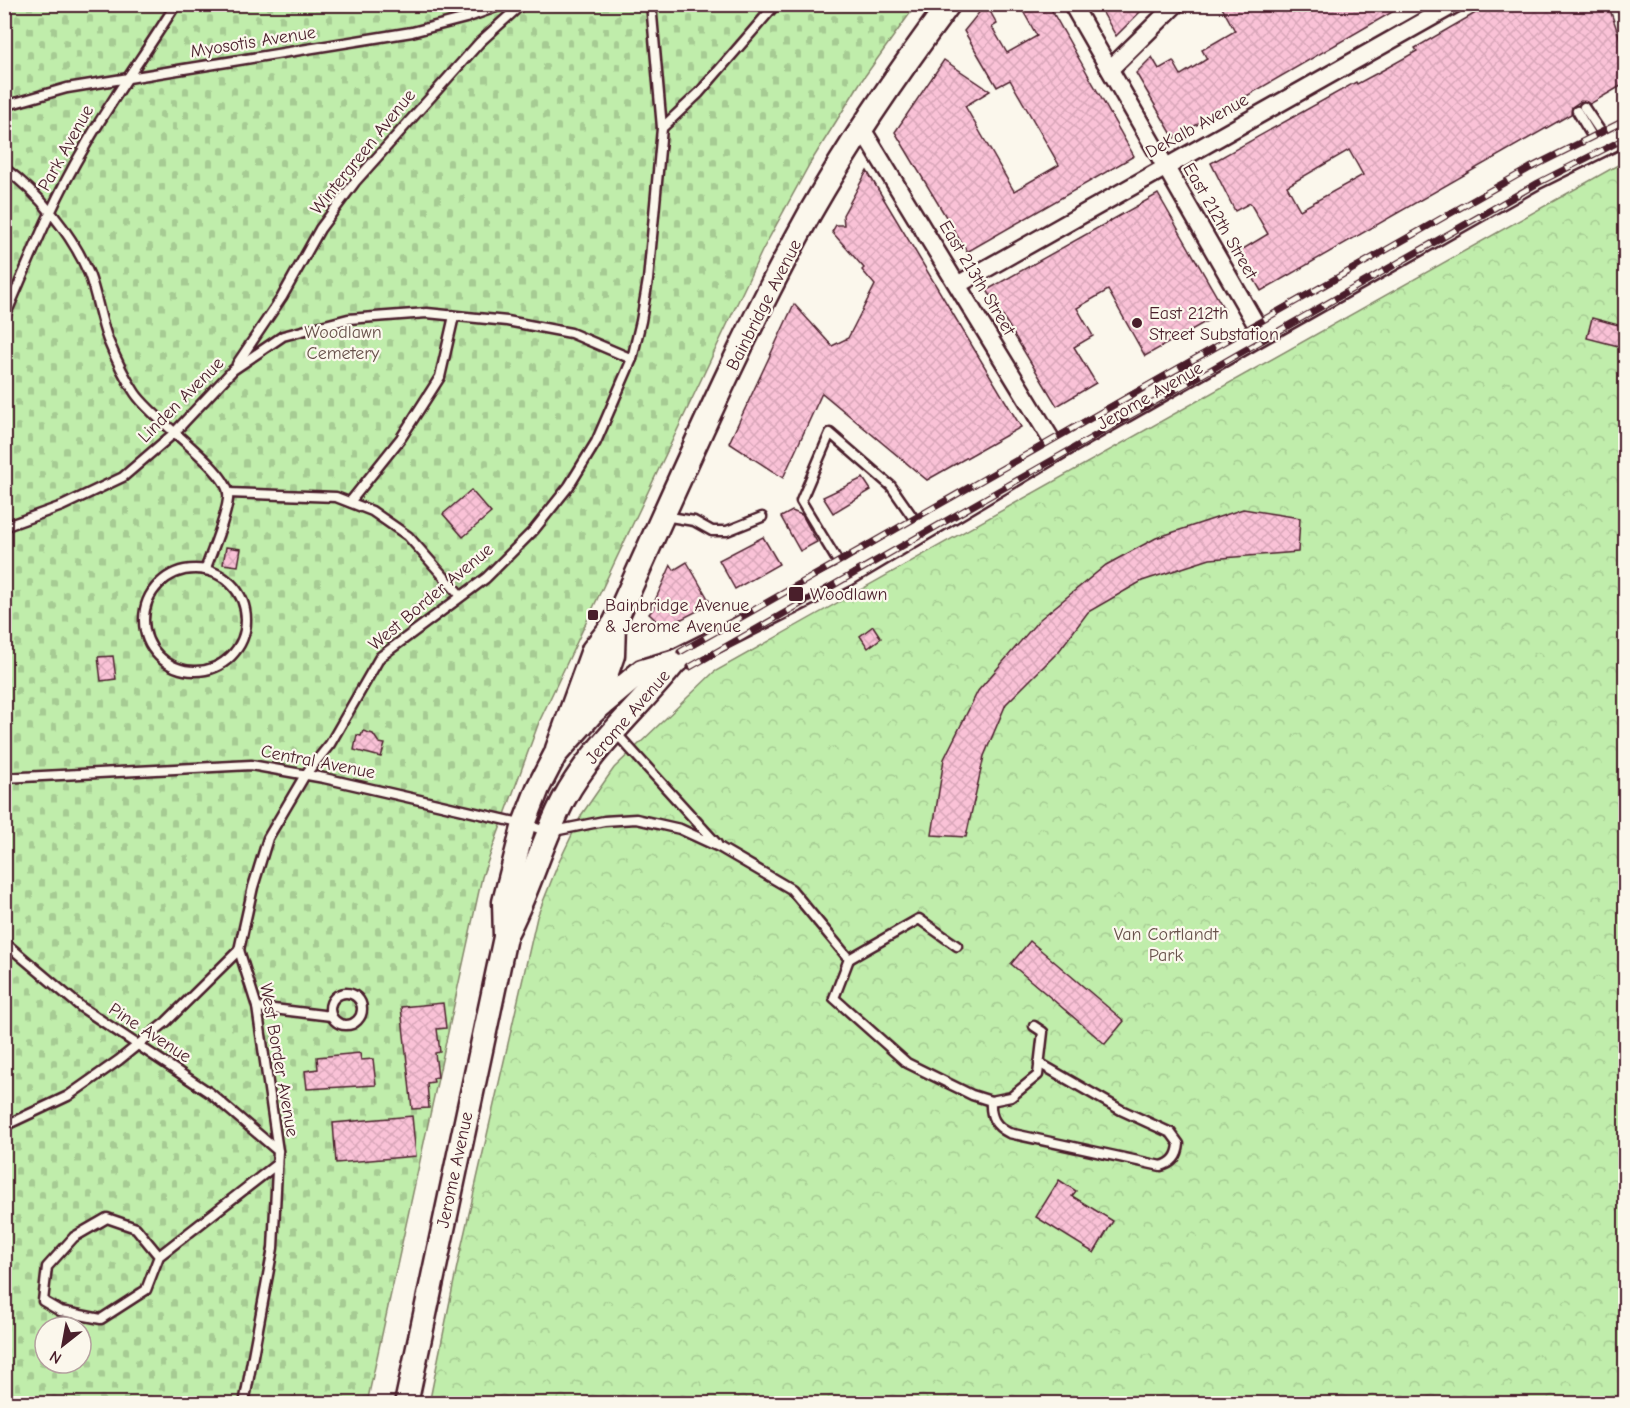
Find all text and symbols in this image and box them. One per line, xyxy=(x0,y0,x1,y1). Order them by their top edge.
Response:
street label: Myosotis Avenue xyxy=(189,22,317,62)
street label: Wintergreen Avenue xyxy=(306,85,420,219)
street label: DeKalb Avenue xyxy=(1142,89,1252,163)
street label: Park Avenue xyxy=(34,101,98,195)
street label: East 212th Street xyxy=(1178,159,1262,284)
street label: East 213th Street xyxy=(934,217,1020,340)
street label: Bainbridge Avenue xyxy=(722,236,806,374)
place label: East 212th Street Substation xyxy=(1149,303,1279,345)
marker: East 212th Street Substation xyxy=(1130,316,1144,330)
park label: Woodlawn Cemetery xyxy=(304,322,382,364)
street label: Linden Avenue xyxy=(134,353,228,447)
street label: Jerome Avenue xyxy=(1094,357,1206,435)
street label: West Border Avenue xyxy=(365,539,497,655)
place label: Woodlawn xyxy=(810,584,887,605)
marker: Woodlawn xyxy=(787,585,805,603)
place label: Bainbridge Avenue & Jerome Avenue xyxy=(605,595,749,637)
marker: Bainbridge Avenue & Jerome Avenue xyxy=(586,608,600,622)
street label: Jerome Avenue xyxy=(581,665,675,769)
street label: Central Avenue xyxy=(259,741,377,783)
park label: Van Cortlandt Park xyxy=(1114,924,1219,966)
street label: West Border Avenue xyxy=(255,981,303,1139)
street label: Pine Avenue xyxy=(105,999,195,1067)
street label: Jerome Avenue xyxy=(432,1110,478,1230)
north arrow xyxy=(33,1315,93,1375)
text: N xyxy=(47,1347,65,1367)

